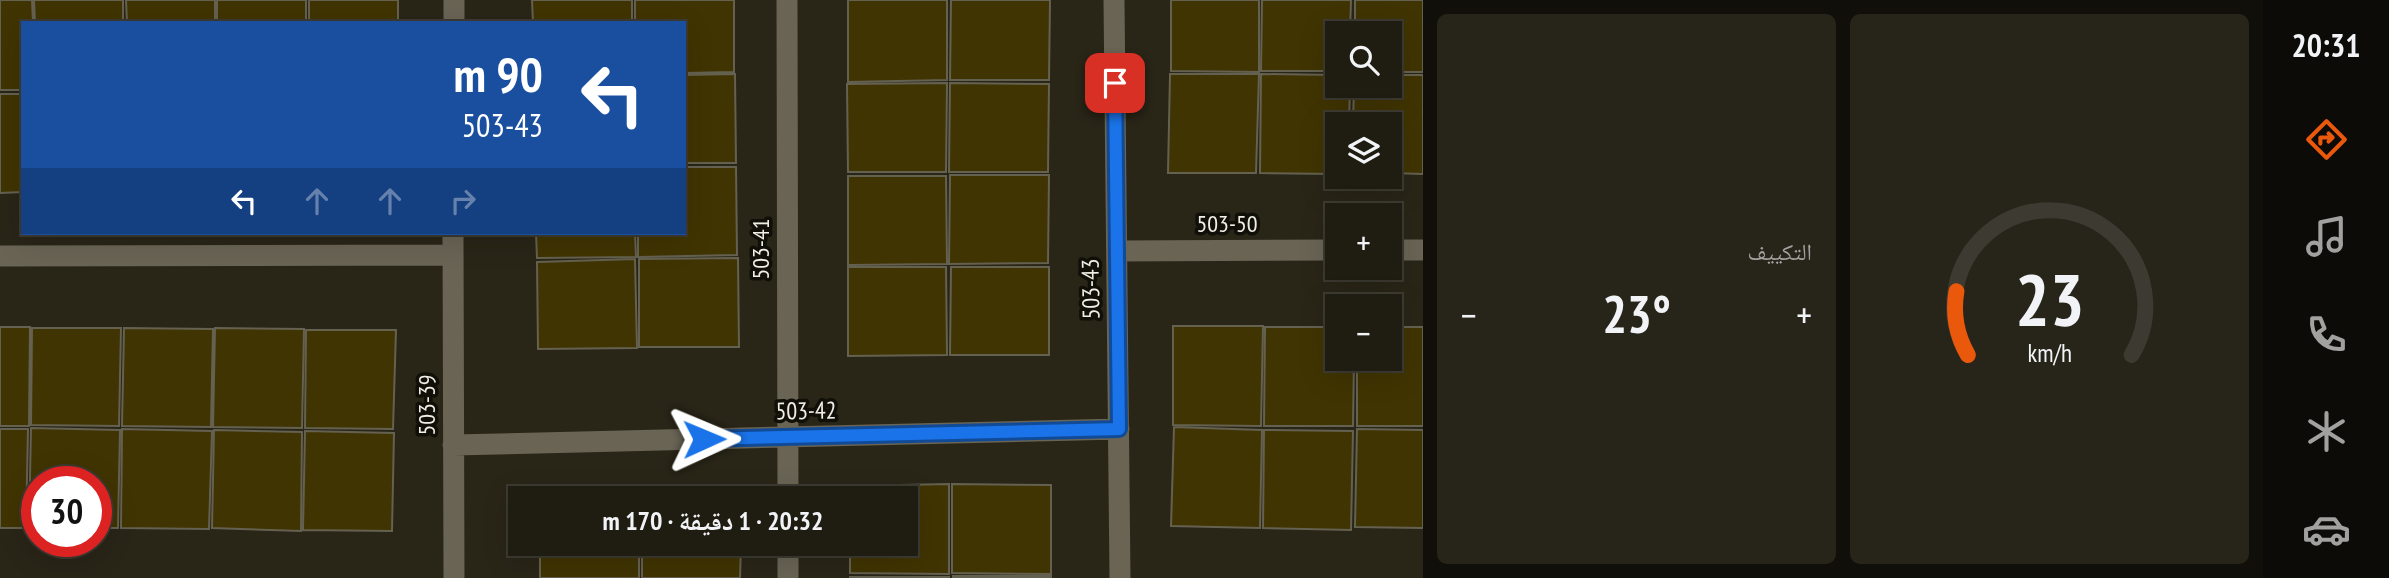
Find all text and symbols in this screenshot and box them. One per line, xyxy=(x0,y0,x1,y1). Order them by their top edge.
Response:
map controls xyxy=(1325,21,1402,371)
button: search xyxy=(1325,21,1402,98)
text: 20:31 xyxy=(2291,24,2361,66)
text: 90 m xyxy=(454,42,543,106)
icon: left xyxy=(567,49,658,140)
pin xyxy=(1085,53,1145,113)
icon: arrive xyxy=(1096,64,1134,102)
text: 503-43 xyxy=(462,104,543,146)
button: layers xyxy=(1325,112,1402,189)
icon: directions xyxy=(2302,115,2351,164)
icon: left xyxy=(225,182,263,220)
icon: ahead xyxy=(298,182,336,220)
icon: ahead xyxy=(371,182,409,220)
icon: right xyxy=(444,182,482,220)
button: + xyxy=(1325,203,1402,280)
street label: 503-50 xyxy=(1197,208,1257,239)
icon: music xyxy=(2302,212,2351,261)
street label: 503-41 xyxy=(745,219,776,279)
text: التكييف xyxy=(1747,237,1812,266)
text: 23 xyxy=(2015,251,2084,345)
street label: 503-43 xyxy=(1074,258,1107,320)
text: 23° xyxy=(1602,280,1671,347)
text: − xyxy=(1461,290,1477,339)
text: + xyxy=(1796,290,1812,339)
button: − xyxy=(1325,294,1402,371)
icon: phone xyxy=(2302,310,2351,359)
text: km/h xyxy=(2027,337,2072,369)
street label: 503-39 xyxy=(411,375,442,435)
street label: 503-42 xyxy=(775,394,837,427)
position arrow xyxy=(667,402,741,476)
icon: climate xyxy=(2302,407,2351,456)
speed limit sign: 30 xyxy=(21,466,112,557)
text: 20:32 · 1 دقيقة · 170 m xyxy=(603,504,823,537)
icon: car xyxy=(2302,505,2351,554)

